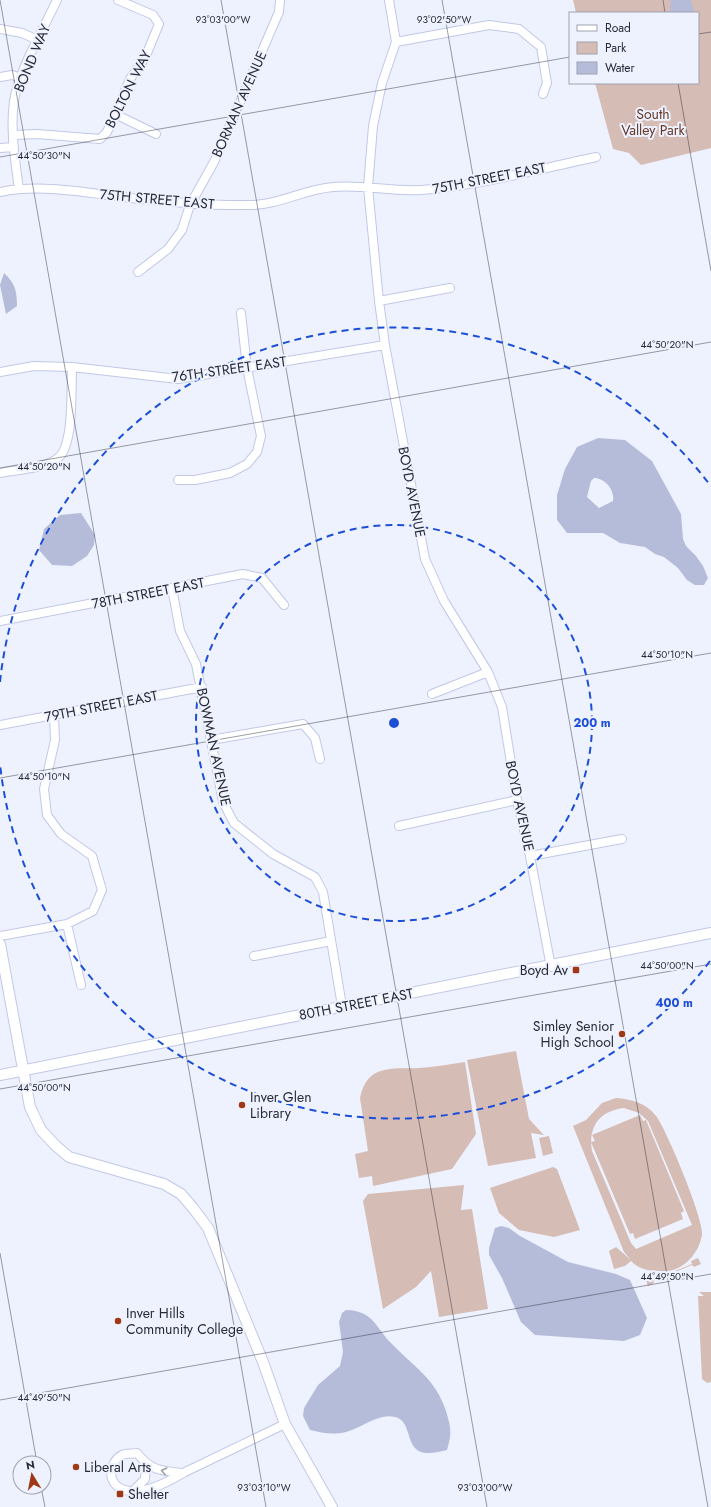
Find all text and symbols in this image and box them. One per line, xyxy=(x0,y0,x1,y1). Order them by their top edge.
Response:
text: 93°03'00"W xyxy=(196,12,251,27)
text: 93°02'50"W xyxy=(417,12,471,27)
legend xyxy=(569,12,699,84)
text: Road xyxy=(605,19,631,37)
street label: BOND WAY xyxy=(9,21,55,95)
text: Park xyxy=(605,39,627,57)
street label: BOLTON WAY xyxy=(100,47,156,131)
street label: BORMAN AVENUE xyxy=(207,48,271,160)
text: Water xyxy=(605,59,636,77)
park label: South Valley Park xyxy=(621,104,685,140)
text: 44°50'30"N xyxy=(18,148,70,163)
street label: 75TH STREET EAST xyxy=(431,157,548,199)
street label: 75TH STREET EAST xyxy=(99,184,216,214)
text: 44°50'20"N xyxy=(640,337,694,352)
street label: 76TH STREET EAST xyxy=(170,351,288,387)
street label: BOYD AVENUE xyxy=(393,445,431,539)
text: 44°50'20"N xyxy=(17,459,71,474)
street label: 78TH STREET EAST xyxy=(90,572,207,614)
text: 44°50'10"N xyxy=(641,647,693,662)
street label: 79TH STREET EAST xyxy=(43,685,160,727)
street label: BOWMAN AVENUE xyxy=(192,686,236,808)
text: 200 m xyxy=(573,714,611,732)
centre of rings xyxy=(387,716,401,730)
street label: BOYD AVENUE xyxy=(501,759,539,853)
text: 44°50'10"N xyxy=(18,769,70,784)
text: 44°50'00"N xyxy=(640,958,694,973)
place label: Boyd Av xyxy=(520,960,569,980)
marker: Boyd Av xyxy=(571,965,581,975)
street label: 80TH STREET EAST xyxy=(297,983,415,1025)
text: 400 m xyxy=(655,994,693,1012)
place label: Simley Senior High School xyxy=(533,1016,614,1052)
marker: Simley Senior High School xyxy=(617,1029,627,1039)
text: 44°50'00"N xyxy=(17,1080,71,1095)
place label: Inver Glen Library xyxy=(250,1087,312,1123)
marker: Inver Glen Library xyxy=(237,1100,247,1110)
text: 44°49'50"N xyxy=(641,1269,693,1284)
place label: Inver Hills Community College xyxy=(126,1303,243,1339)
marker: Inver Hills Community College xyxy=(113,1316,123,1326)
text: 44°49'50"N xyxy=(18,1390,70,1405)
north arrow xyxy=(12,1455,52,1495)
text: N xyxy=(25,1457,36,1474)
place label: Liberal Arts xyxy=(84,1457,151,1477)
marker: Liberal Arts xyxy=(71,1462,81,1472)
one-way arrow xyxy=(161,1467,167,1475)
text: 93°03'10"W xyxy=(237,1480,291,1495)
text: 93°03'00"W xyxy=(458,1480,513,1495)
place label: Shelter xyxy=(128,1484,169,1504)
marker: Shelter xyxy=(115,1489,125,1499)

